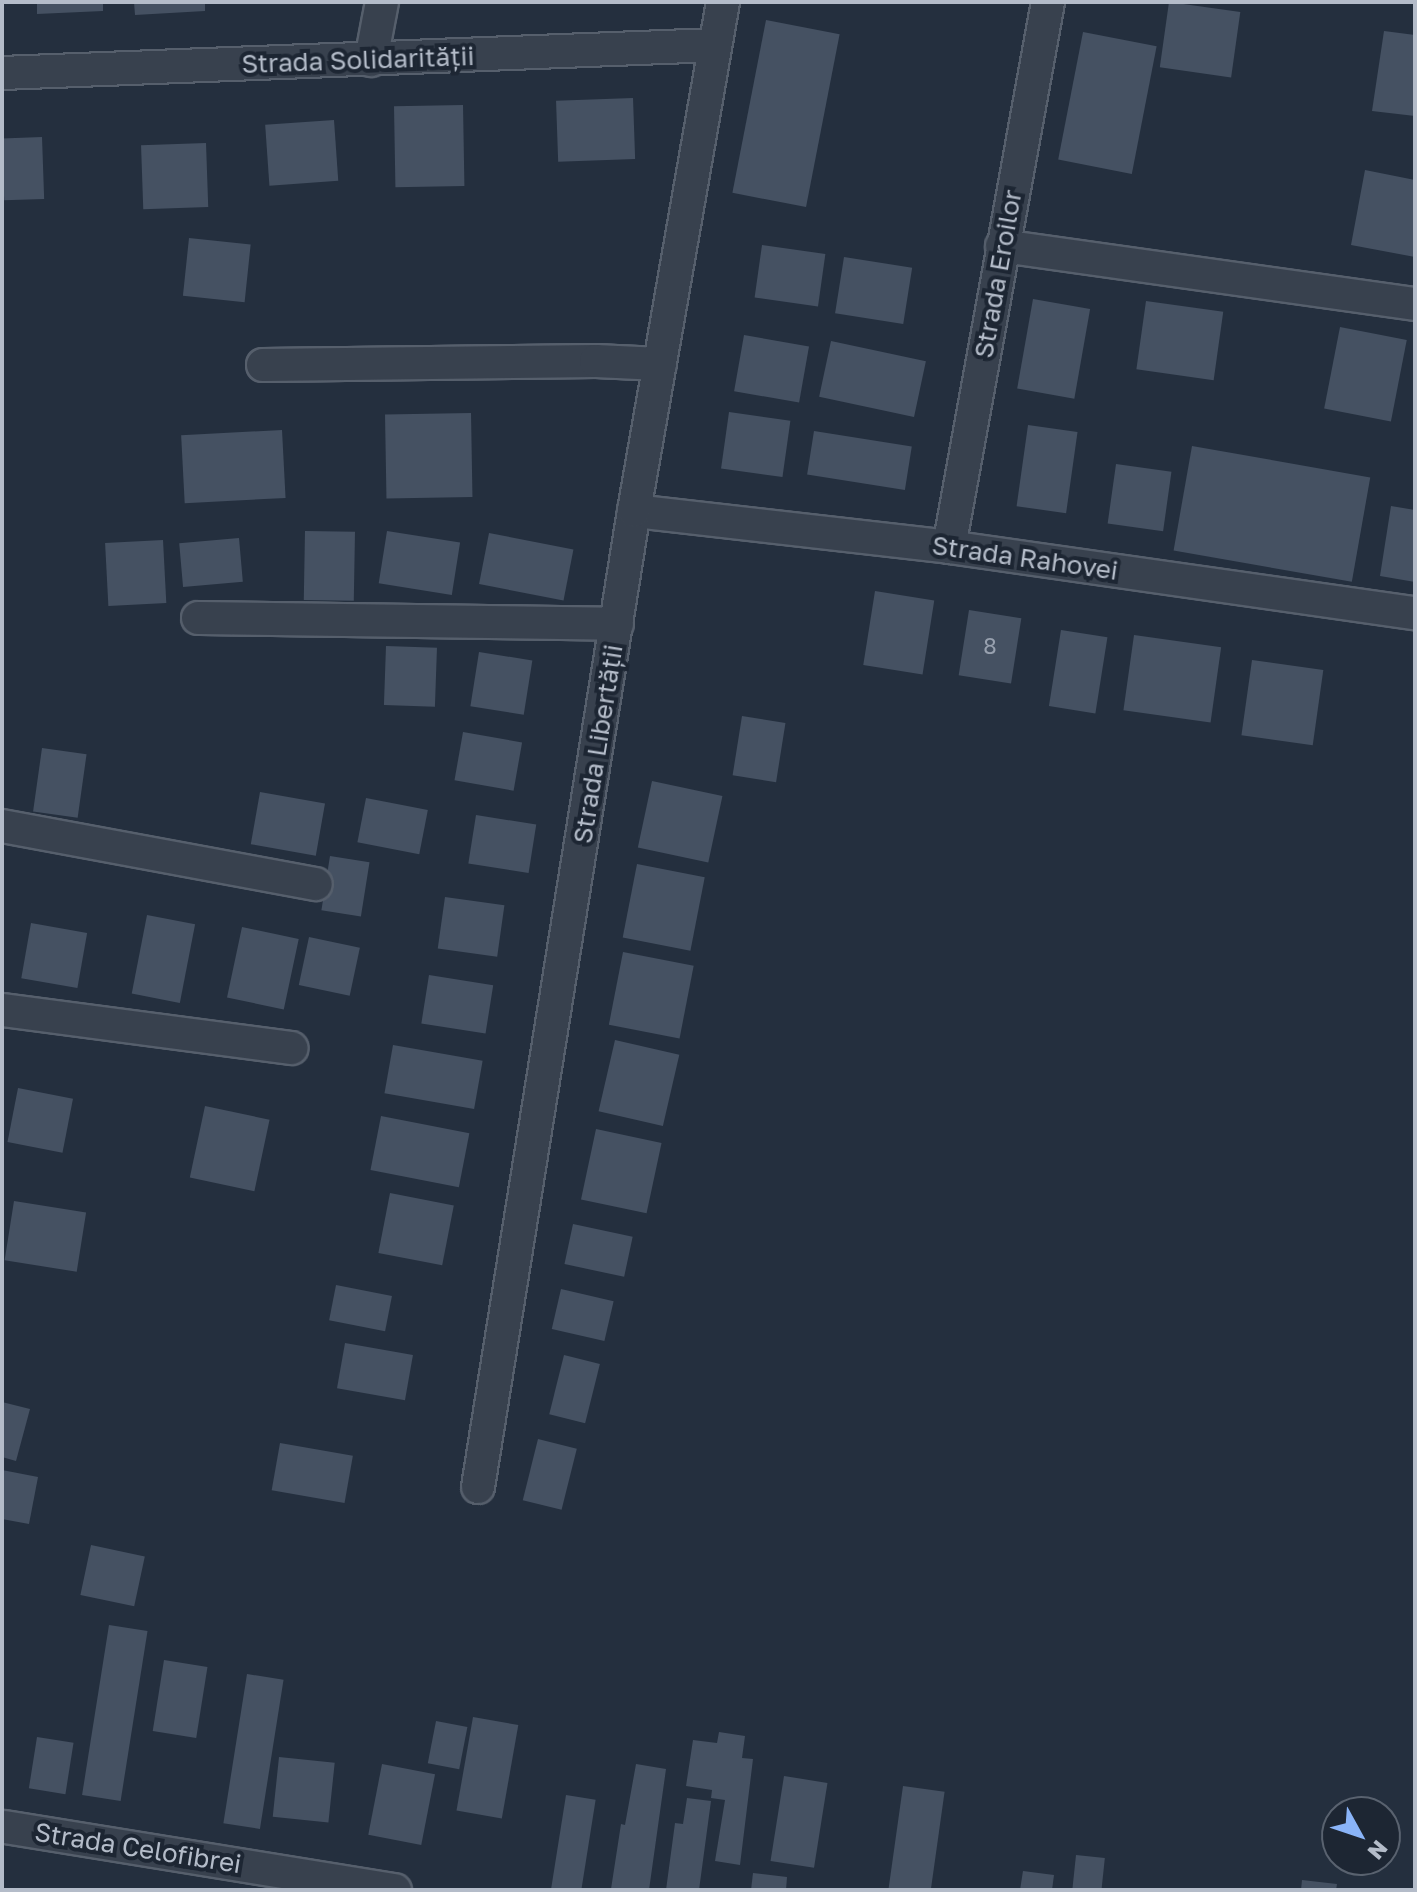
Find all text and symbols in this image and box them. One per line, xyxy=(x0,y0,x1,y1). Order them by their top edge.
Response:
street label: Strada Solidarității xyxy=(241,40,475,80)
street label: Strada Eroilor xyxy=(968,187,1028,361)
street label: Strada Rahovei xyxy=(930,530,1120,586)
house number: 8 xyxy=(983,633,997,659)
street label: Strada Libertății xyxy=(567,642,629,846)
north arrow xyxy=(1321,1796,1401,1876)
street label: Strada Celofibrei xyxy=(32,1816,244,1880)
text: N xyxy=(1363,1835,1394,1866)

